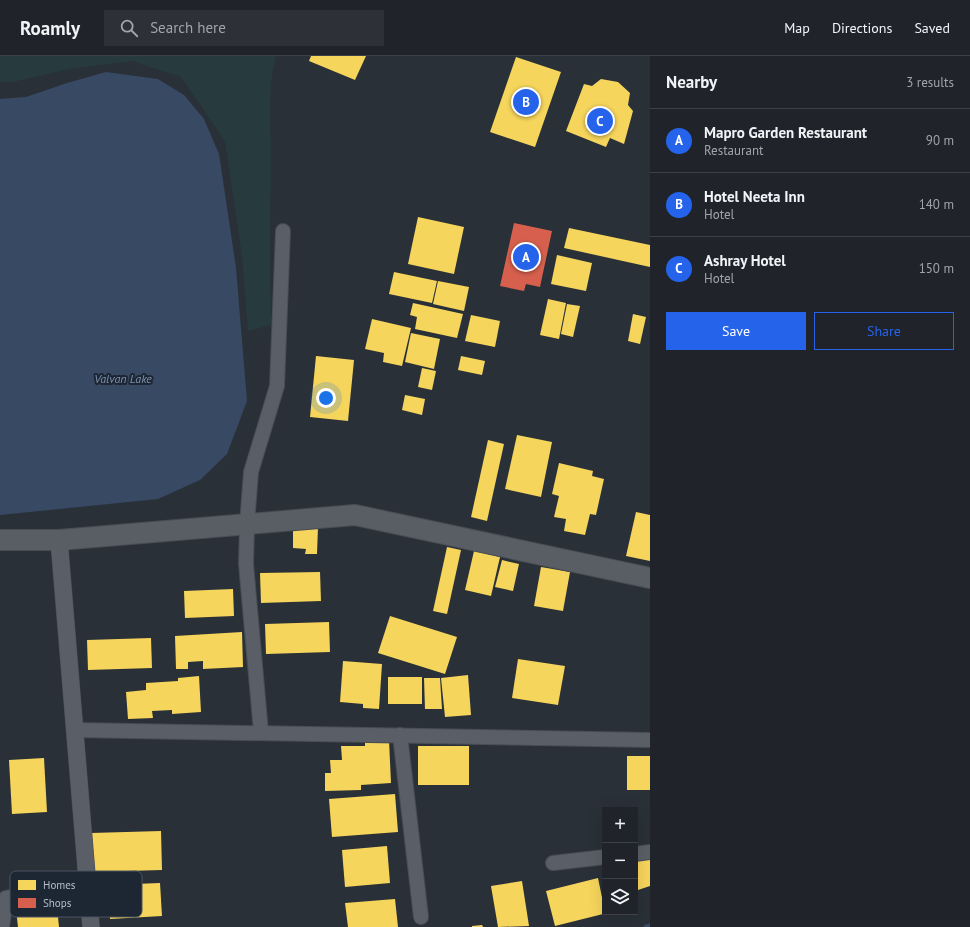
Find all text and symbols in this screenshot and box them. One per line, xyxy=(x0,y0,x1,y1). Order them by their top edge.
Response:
search box xyxy=(104,10,384,46)
text: Roamly xyxy=(20,16,80,40)
icon: search xyxy=(118,17,140,39)
text: Search here xyxy=(150,18,226,37)
text: Map xyxy=(784,19,810,37)
text: Directions xyxy=(832,19,892,37)
text: Saved xyxy=(914,19,950,37)
text: Nearby xyxy=(666,71,717,93)
text: 3 results xyxy=(906,74,954,91)
pin: B xyxy=(513,87,539,117)
pin: C xyxy=(587,106,613,136)
text: Mapro Garden Restaurant xyxy=(704,123,867,142)
text: A xyxy=(675,132,683,149)
text: 90 m xyxy=(926,132,954,149)
text: Restaurant xyxy=(704,142,763,159)
text: Hotel Neeta Inn xyxy=(704,187,805,206)
text: B xyxy=(675,196,683,213)
text: 140 m xyxy=(919,196,954,213)
text: Hotel xyxy=(704,206,734,223)
pin: A xyxy=(513,242,539,272)
text: Ashray Hotel xyxy=(704,251,786,270)
text: C xyxy=(675,260,683,277)
text: 150 m xyxy=(919,260,954,277)
text: Hotel xyxy=(704,270,734,287)
button: Save xyxy=(666,312,806,350)
button: Share xyxy=(814,312,954,350)
water label: Valvan Lake xyxy=(94,371,152,386)
your location xyxy=(316,388,336,408)
map controls xyxy=(602,807,638,915)
button: + xyxy=(602,807,638,843)
button: − xyxy=(602,843,638,879)
legend xyxy=(10,871,142,917)
text: Homes xyxy=(43,878,76,892)
button: layers xyxy=(602,879,638,915)
text: Shops xyxy=(43,896,72,910)

